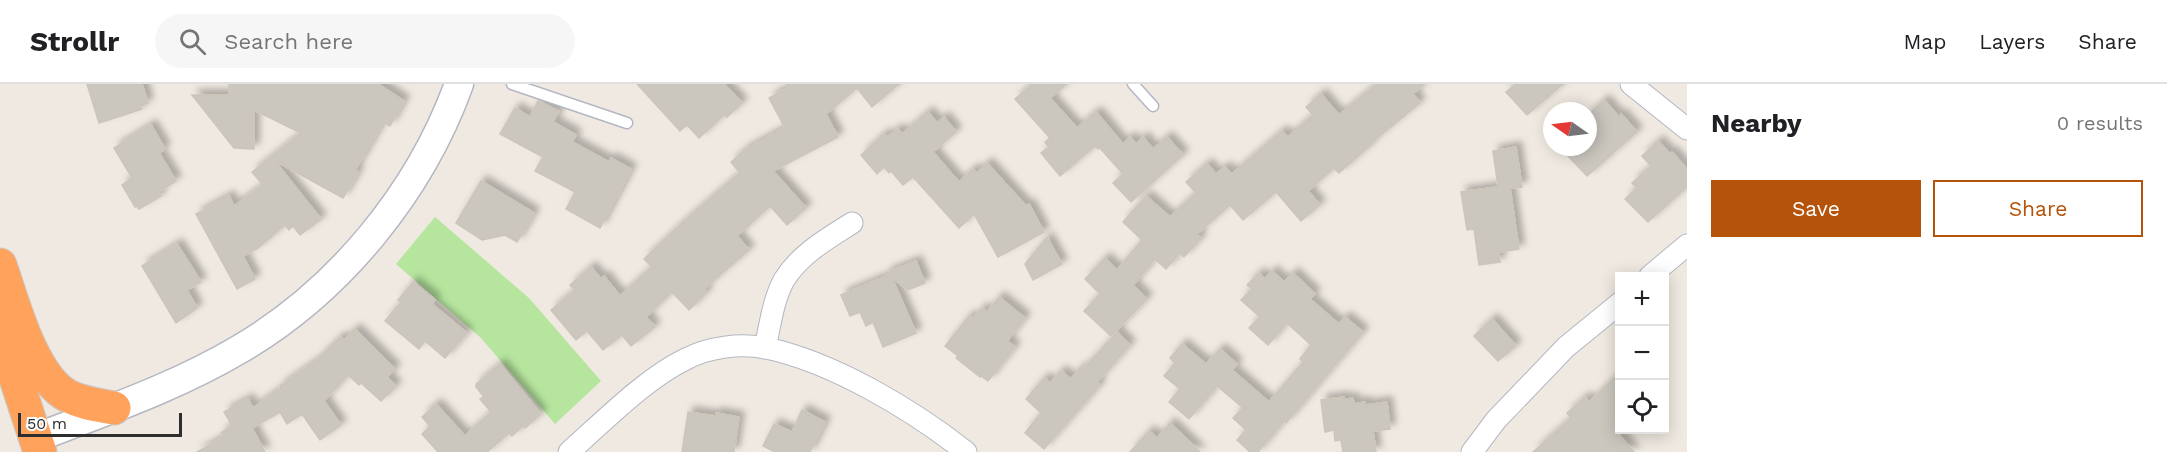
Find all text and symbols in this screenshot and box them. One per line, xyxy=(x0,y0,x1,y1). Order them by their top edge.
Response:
search box xyxy=(155,14,575,68)
text: Strollr xyxy=(30,25,119,58)
icon: search xyxy=(176,25,209,58)
text: Search here xyxy=(224,29,353,54)
text: Map xyxy=(1903,29,1946,54)
text: Layers xyxy=(1979,29,2045,54)
text: Share xyxy=(2078,29,2137,54)
north arrow xyxy=(1543,102,1597,156)
text: Nearby xyxy=(1711,108,1802,138)
text: 0 results xyxy=(2057,111,2143,135)
button: Save xyxy=(1711,180,1921,237)
button: Share xyxy=(1933,180,2143,237)
map controls xyxy=(1615,272,1669,434)
button: + xyxy=(1615,272,1669,326)
button: − xyxy=(1615,326,1669,380)
button: locate xyxy=(1615,380,1669,434)
scale bar xyxy=(18,410,182,438)
text: 50 m xyxy=(27,414,67,433)

